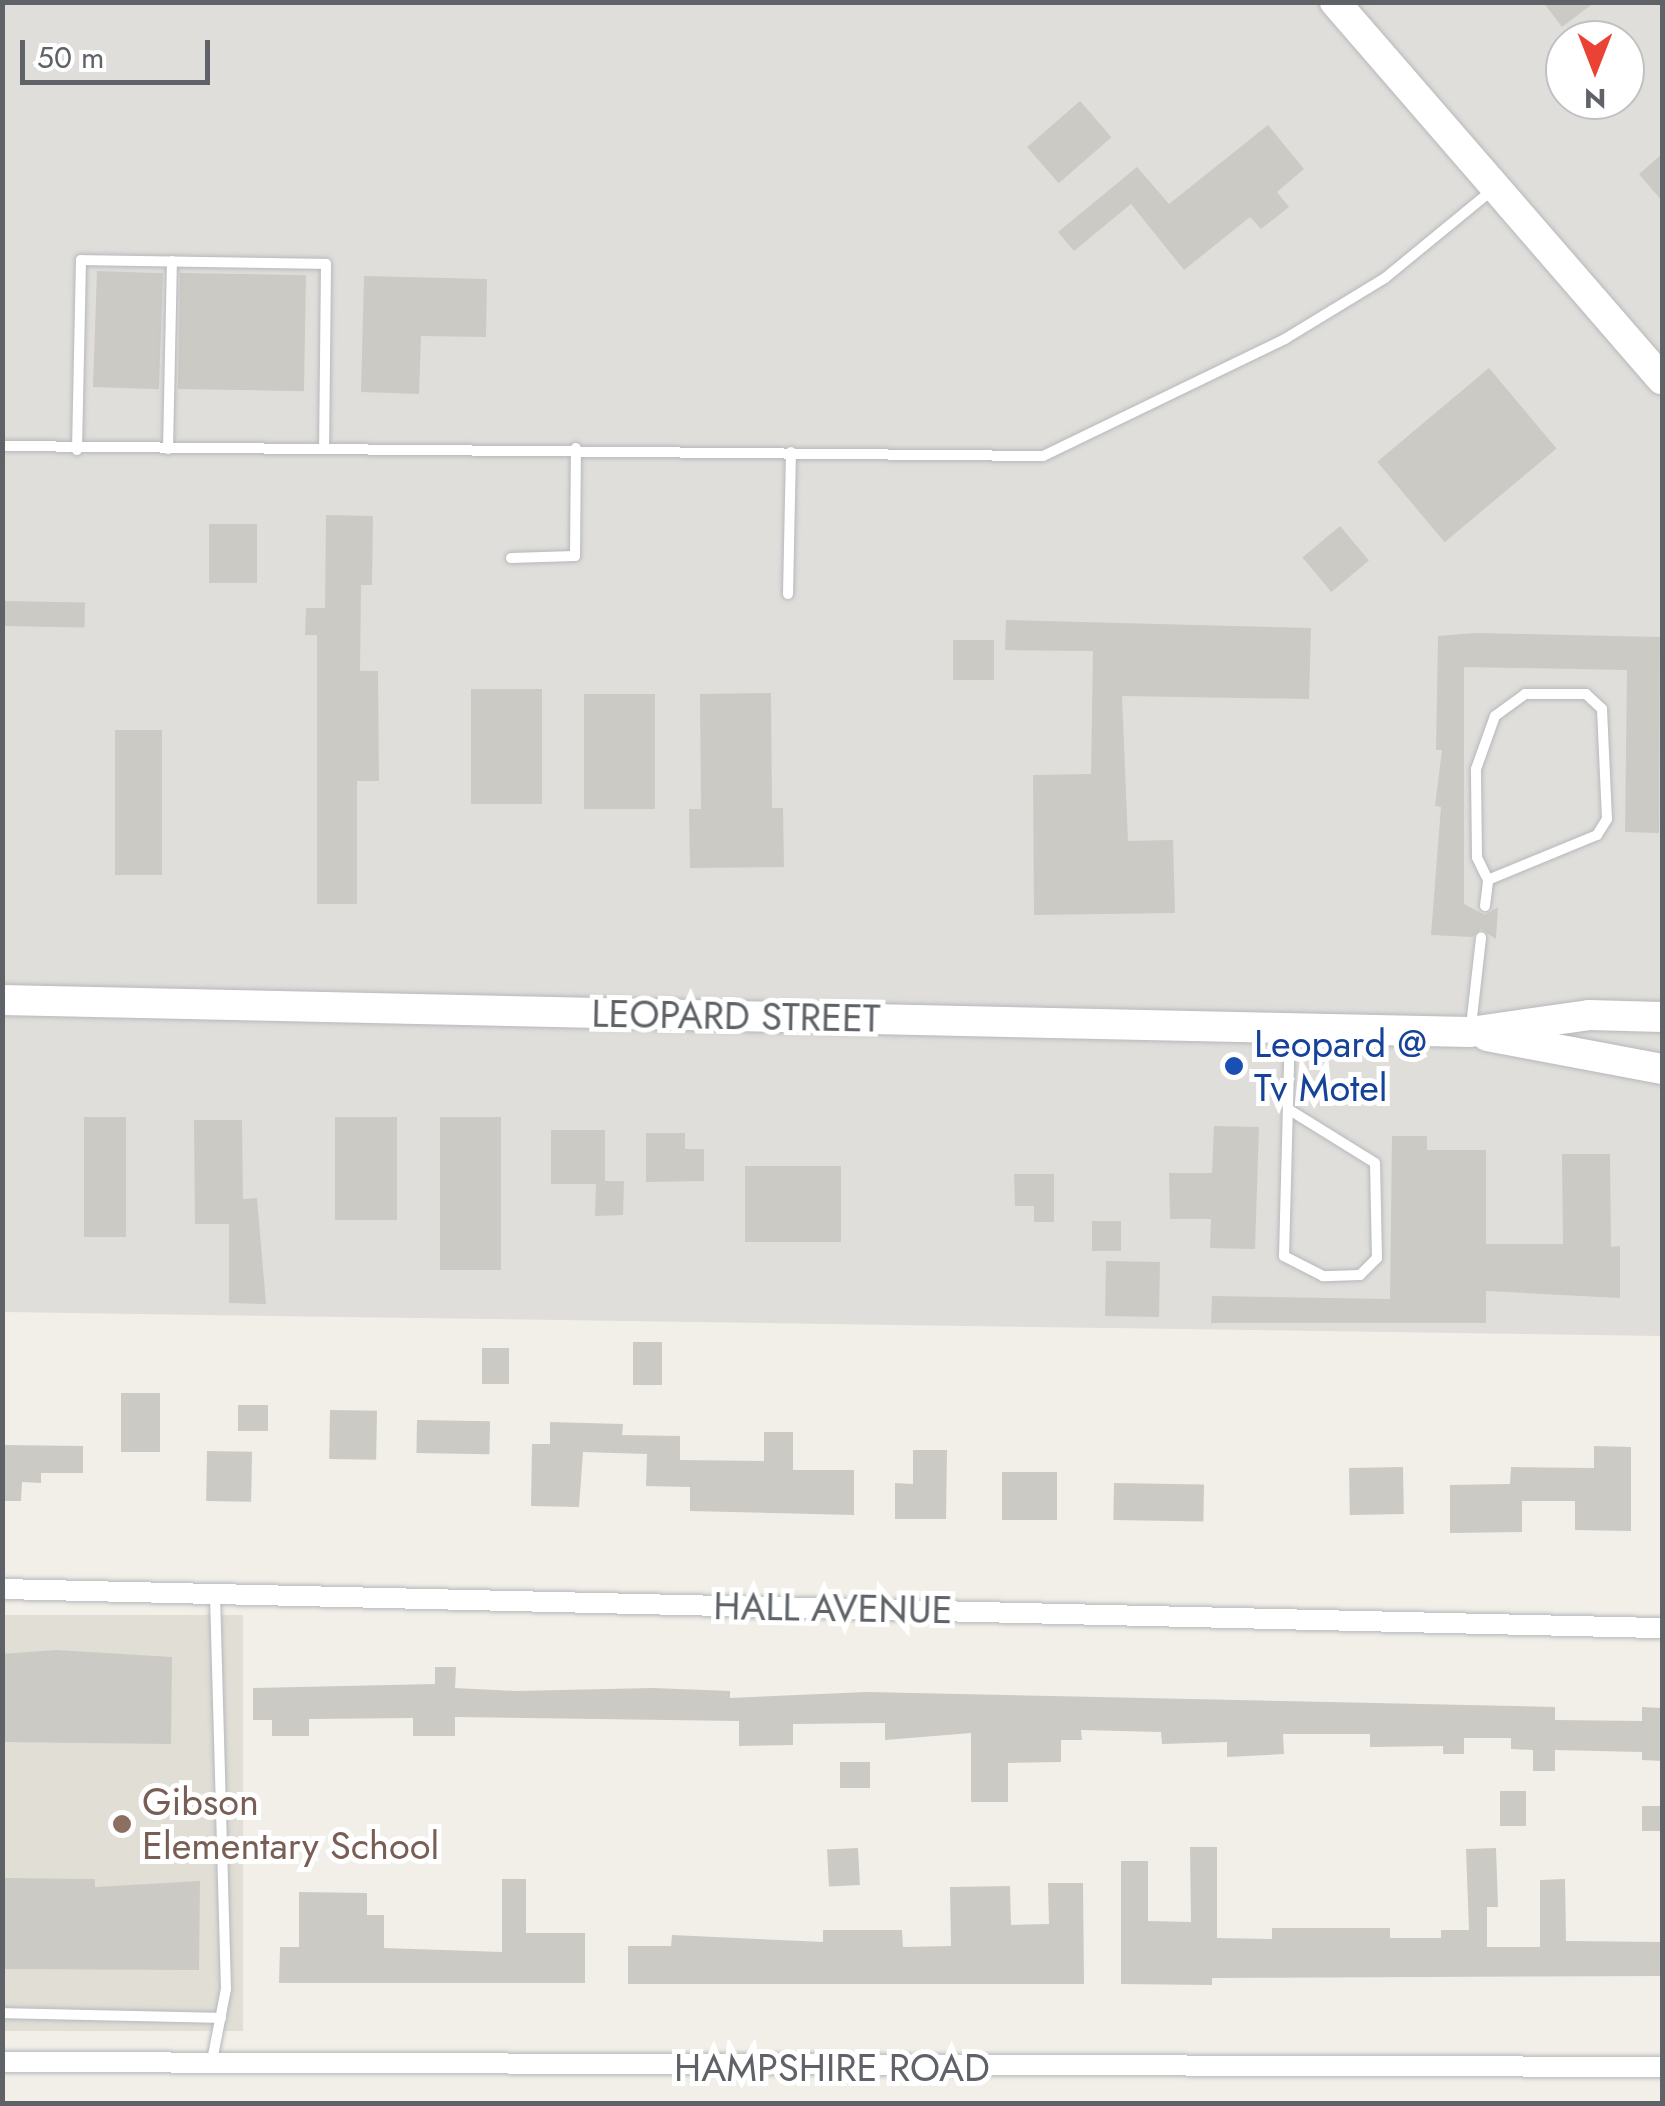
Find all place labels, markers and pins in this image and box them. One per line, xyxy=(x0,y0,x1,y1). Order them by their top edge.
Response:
place label: Leopard @ Tv Motel xyxy=(1254,1021,1427,1110)
marker: Leopard @ Tv Motel xyxy=(1223,1055,1245,1077)
place label: Gibson Elementary School xyxy=(142,1779,439,1868)
marker: Gibson Elementary School xyxy=(111,1813,133,1835)

